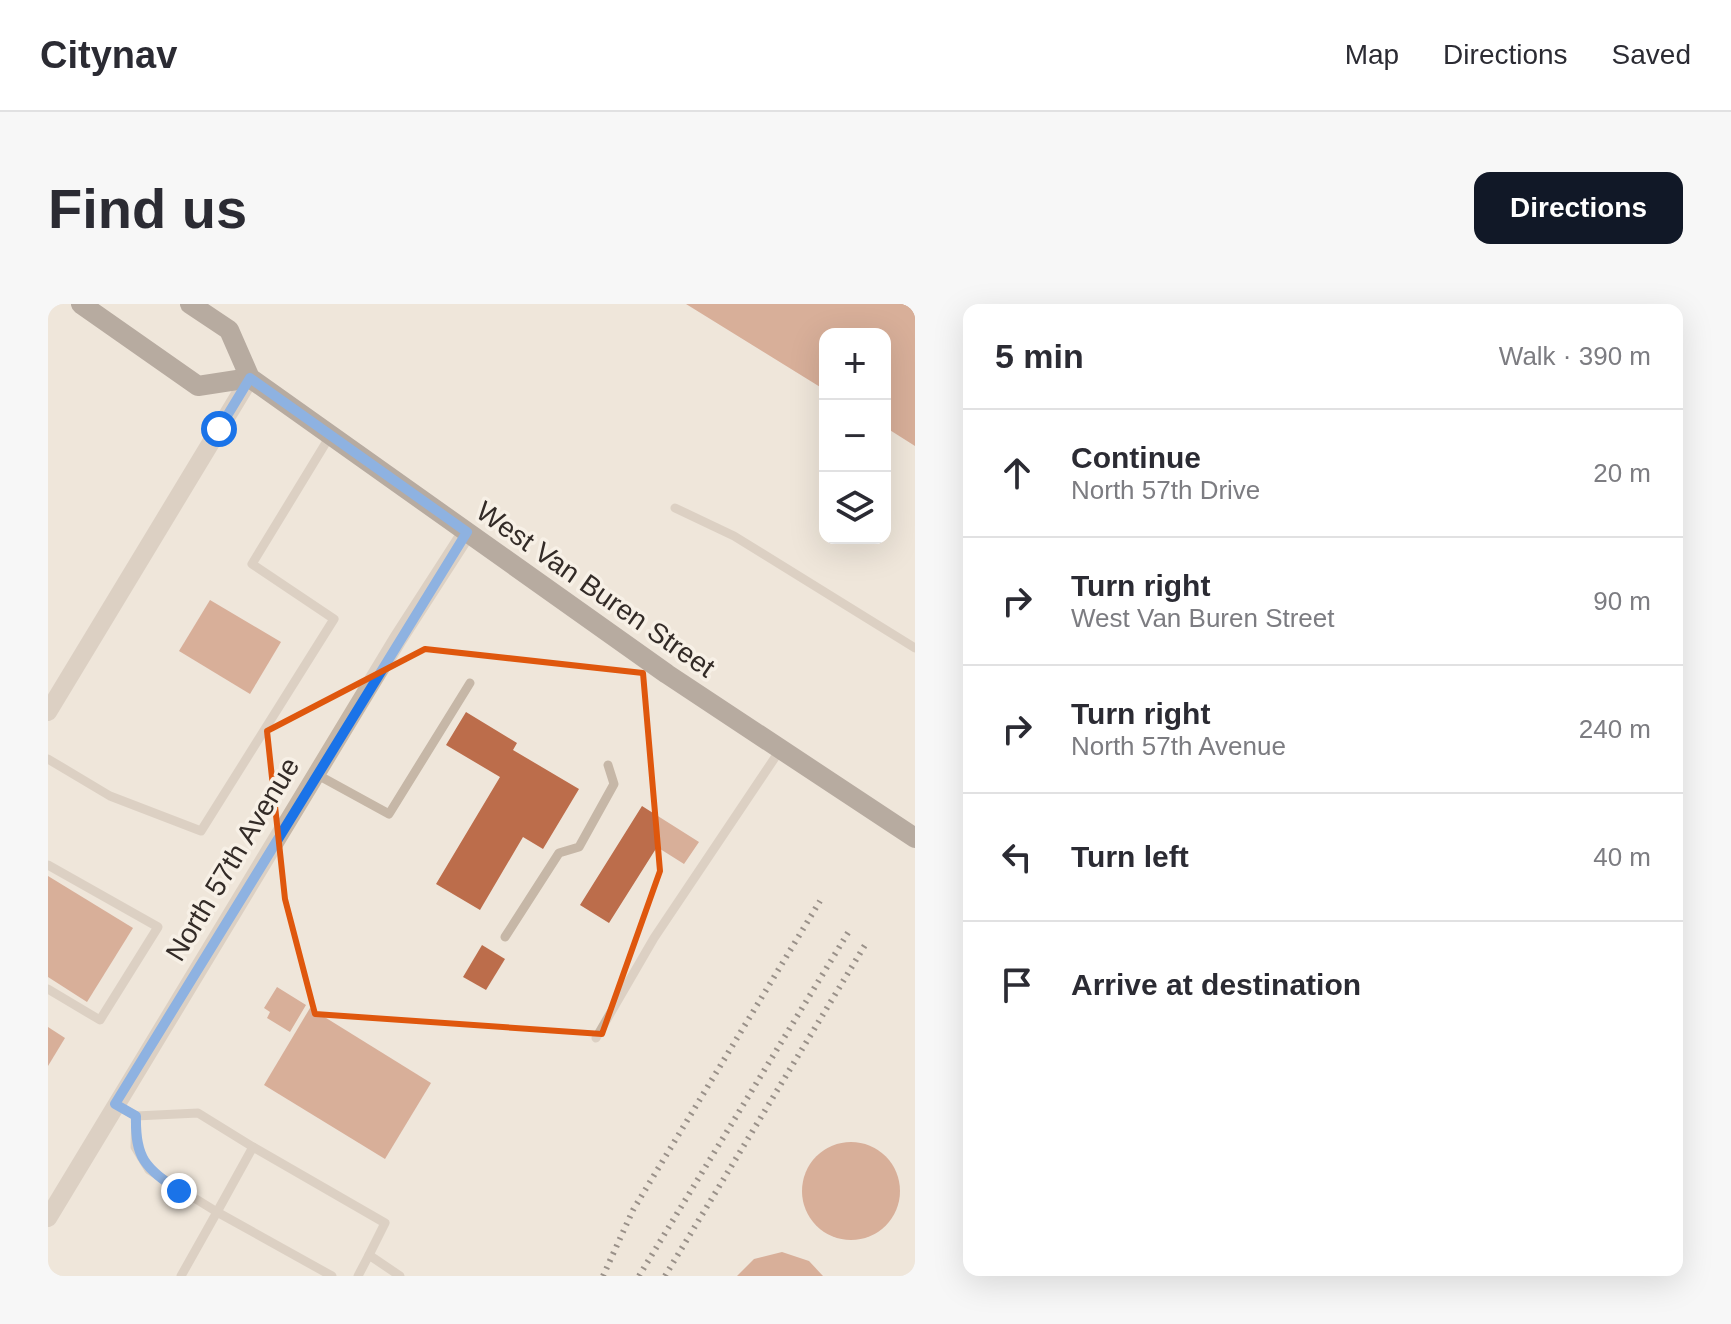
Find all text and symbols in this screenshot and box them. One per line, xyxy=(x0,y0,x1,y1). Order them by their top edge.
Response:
text: Citynav xyxy=(40,34,177,76)
text: Map xyxy=(1345,39,1399,70)
text: Directions xyxy=(1443,39,1568,70)
text: Saved xyxy=(1612,39,1691,70)
button: Directions xyxy=(1474,172,1683,244)
text: Find us xyxy=(48,177,247,240)
map controls xyxy=(819,328,891,544)
button: + xyxy=(819,328,891,400)
text: 5 min xyxy=(995,337,1084,375)
text: Walk · 390 m xyxy=(1499,341,1651,371)
button: − xyxy=(819,400,891,472)
route start xyxy=(201,411,237,447)
text: Continue xyxy=(1071,441,1201,474)
icon: ahead xyxy=(995,451,1039,495)
text: 20 m xyxy=(1593,458,1651,488)
button: layers xyxy=(819,472,891,544)
text: North 57th Drive xyxy=(1071,475,1260,505)
street label: West Van Buren Street xyxy=(471,495,721,684)
text: Turn right xyxy=(1071,569,1210,602)
icon: right xyxy=(995,579,1039,623)
text: 90 m xyxy=(1593,586,1651,616)
text: West Van Buren Street xyxy=(1071,603,1335,633)
text: Turn right xyxy=(1071,697,1210,730)
icon: right xyxy=(995,707,1039,751)
text: 240 m xyxy=(1579,714,1651,744)
text: North 57th Avenue xyxy=(1071,731,1286,761)
street label: North 57th Avenue xyxy=(160,752,305,966)
icon: left xyxy=(995,835,1039,879)
text: Turn left xyxy=(1071,840,1189,873)
text: 40 m xyxy=(1593,842,1651,872)
icon: arrive xyxy=(995,963,1039,1007)
text: Arrive at destination xyxy=(1071,968,1361,1001)
route end xyxy=(161,1173,197,1209)

